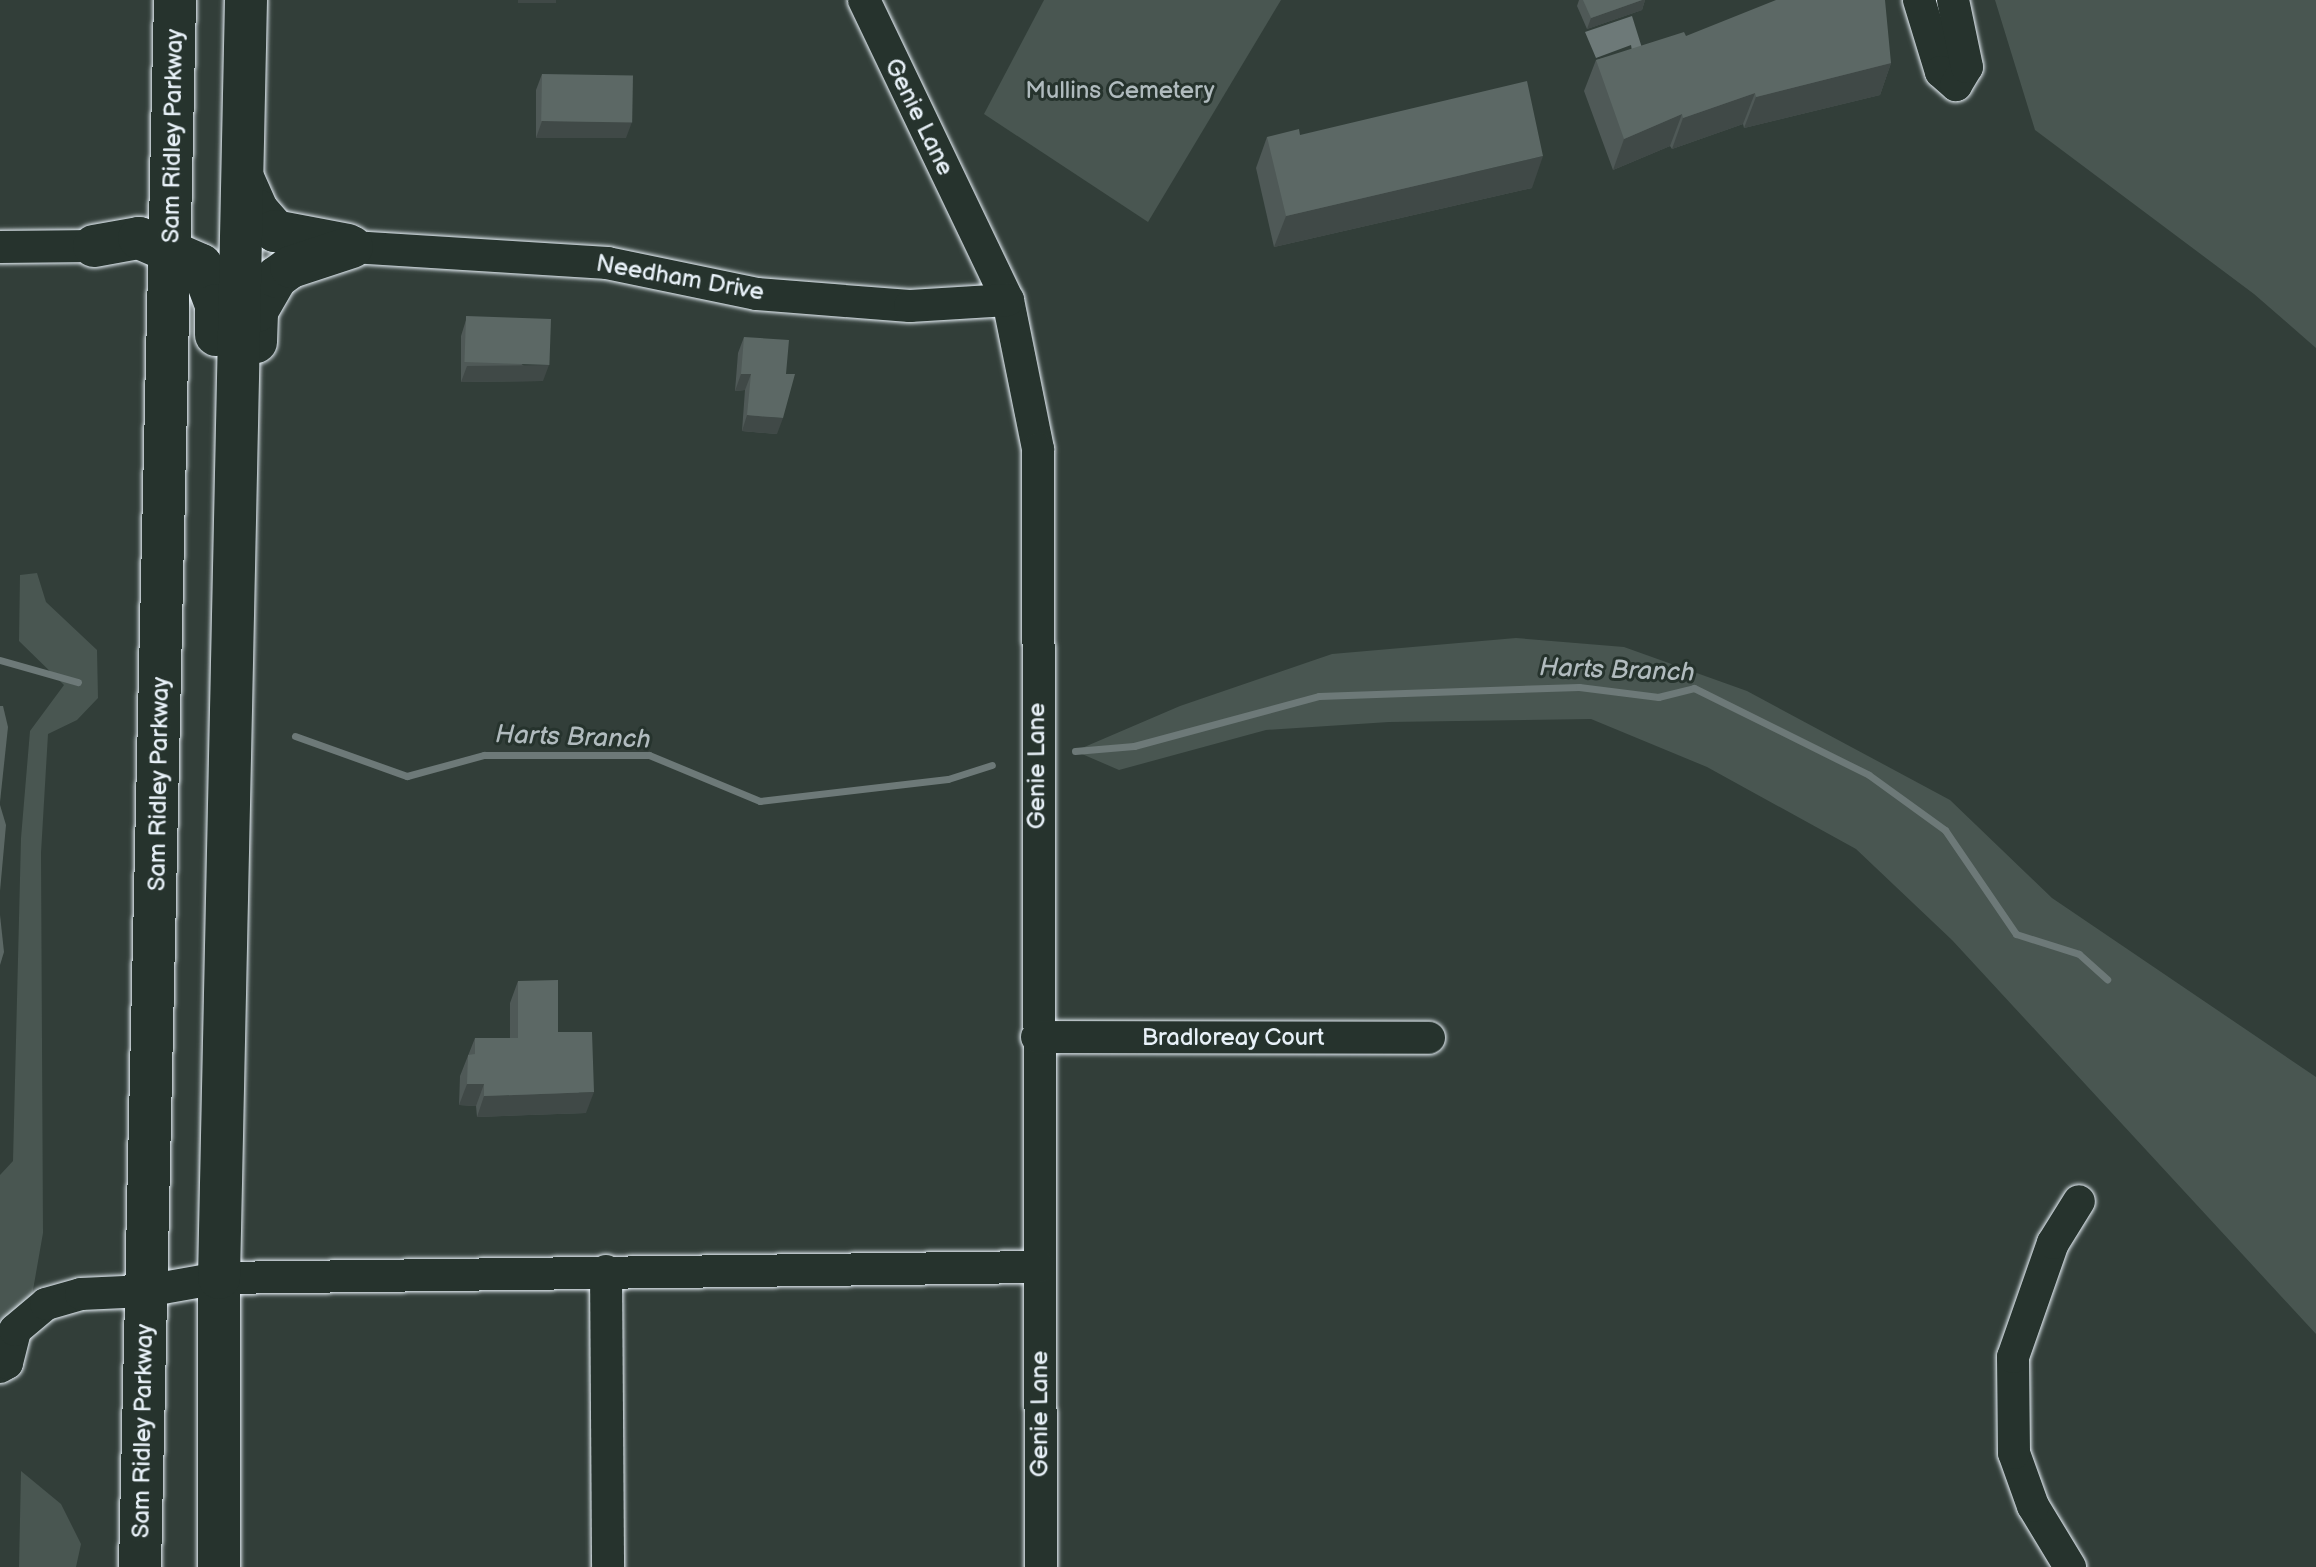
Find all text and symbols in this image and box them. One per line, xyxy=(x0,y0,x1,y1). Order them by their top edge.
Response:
street label: Sam Ridley Parkway xyxy=(157,28,189,244)
street label: Genie Lane xyxy=(878,54,960,180)
park label: Mullins Cemetery xyxy=(1025,77,1215,105)
street label: Needham Drive xyxy=(594,249,766,307)
water label: Harts Branch xyxy=(1539,653,1695,689)
street label: Sam Ridley Parkway xyxy=(143,676,175,892)
street label: Genie Lane xyxy=(1023,703,1051,829)
water label: Harts Branch xyxy=(495,720,651,756)
street label: Bradloreay Court xyxy=(1141,1024,1325,1052)
street label: Sam Ridley Parkway xyxy=(127,1323,159,1539)
street label: Genie Lane xyxy=(1026,1351,1054,1477)

